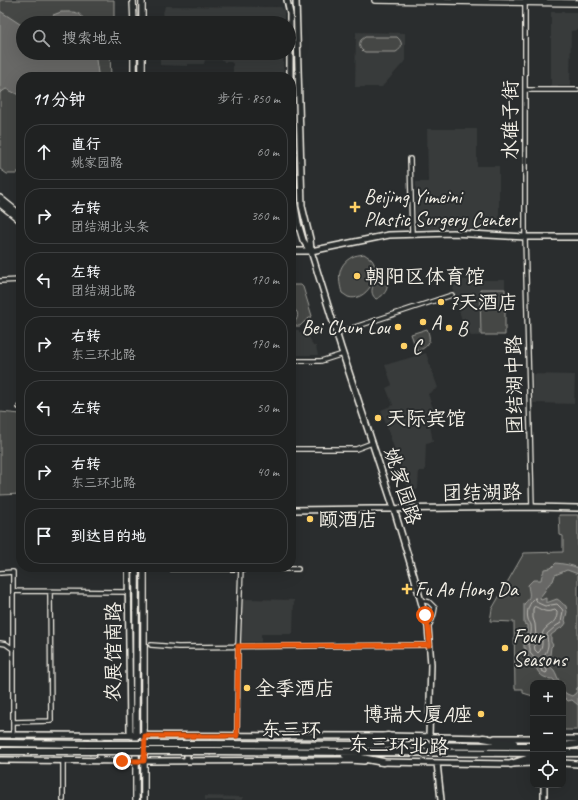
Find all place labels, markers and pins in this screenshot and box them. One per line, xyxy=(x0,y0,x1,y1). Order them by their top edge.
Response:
place label: Beijing Yimeini Plastic Surgery Center xyxy=(364,184,519,232)
marker: Beijing Yimeini Plastic Surgery Center xyxy=(349,201,361,213)
place label: 朝阳区体育馆 xyxy=(365,264,485,289)
marker: 朝阳区体育馆 xyxy=(352,271,362,281)
place label: 7天酒店 xyxy=(449,290,518,315)
marker: 7天酒店 xyxy=(436,297,446,307)
place label: A xyxy=(431,310,442,335)
place label: Bei Chun Lou xyxy=(301,315,392,340)
place label: B xyxy=(457,316,469,341)
marker: A xyxy=(418,317,428,327)
marker: Bei Chun Lou xyxy=(393,322,403,332)
marker: B xyxy=(444,323,454,333)
place label: C xyxy=(412,334,424,359)
marker: C xyxy=(399,341,409,351)
place label: 天际宾馆 xyxy=(386,406,466,431)
marker: 天际宾馆 xyxy=(373,413,383,423)
place label: 颐酒店 xyxy=(318,507,378,532)
marker: 颐酒店 xyxy=(305,514,315,524)
place label: Fu Ao Hong Da xyxy=(415,577,519,602)
marker: Fu Ao Hong Da xyxy=(402,584,412,594)
place label: Four Seasons xyxy=(513,624,569,672)
marker: Four Seasons xyxy=(500,643,510,653)
place label: 全季酒店 xyxy=(255,676,335,701)
marker: 全季酒店 xyxy=(242,683,252,693)
place label: 博瑞大厦A座 xyxy=(363,702,473,727)
marker: 博瑞大厦A座 xyxy=(476,709,486,719)

